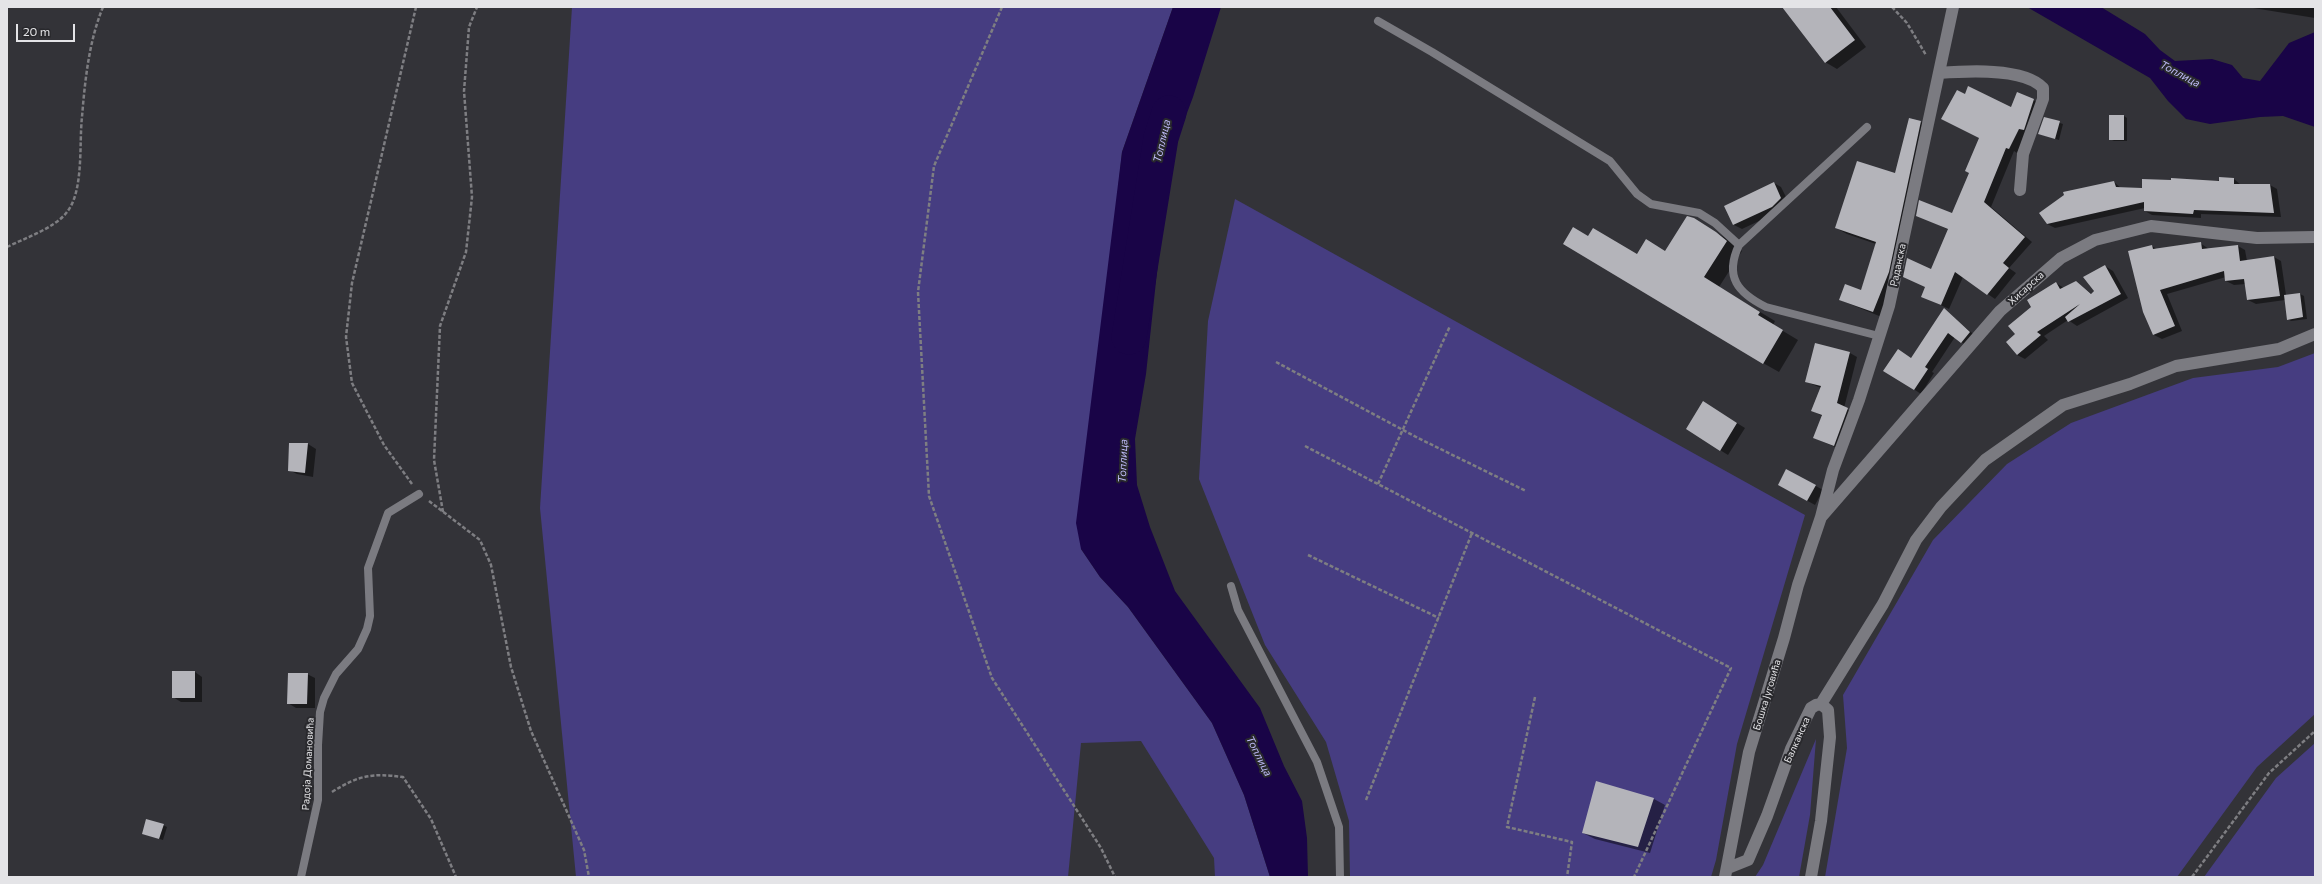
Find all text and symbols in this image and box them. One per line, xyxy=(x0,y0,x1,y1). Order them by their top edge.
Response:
scale bar xyxy=(18,16,77,42)
text: 20 m xyxy=(23,24,50,38)
water label: Топлица xyxy=(2158,58,2202,90)
water label: Топлица xyxy=(1151,118,1173,164)
street label: Раданска xyxy=(1888,242,1908,288)
street label: Хисарска xyxy=(2006,269,2046,307)
water label: Топлица xyxy=(1116,439,1130,483)
street label: Бошка Југовића xyxy=(1751,658,1783,732)
street label: Балканска xyxy=(1782,715,1812,765)
street label: Радоја Домановића xyxy=(300,717,316,811)
water label: Топлица xyxy=(1243,733,1275,779)

